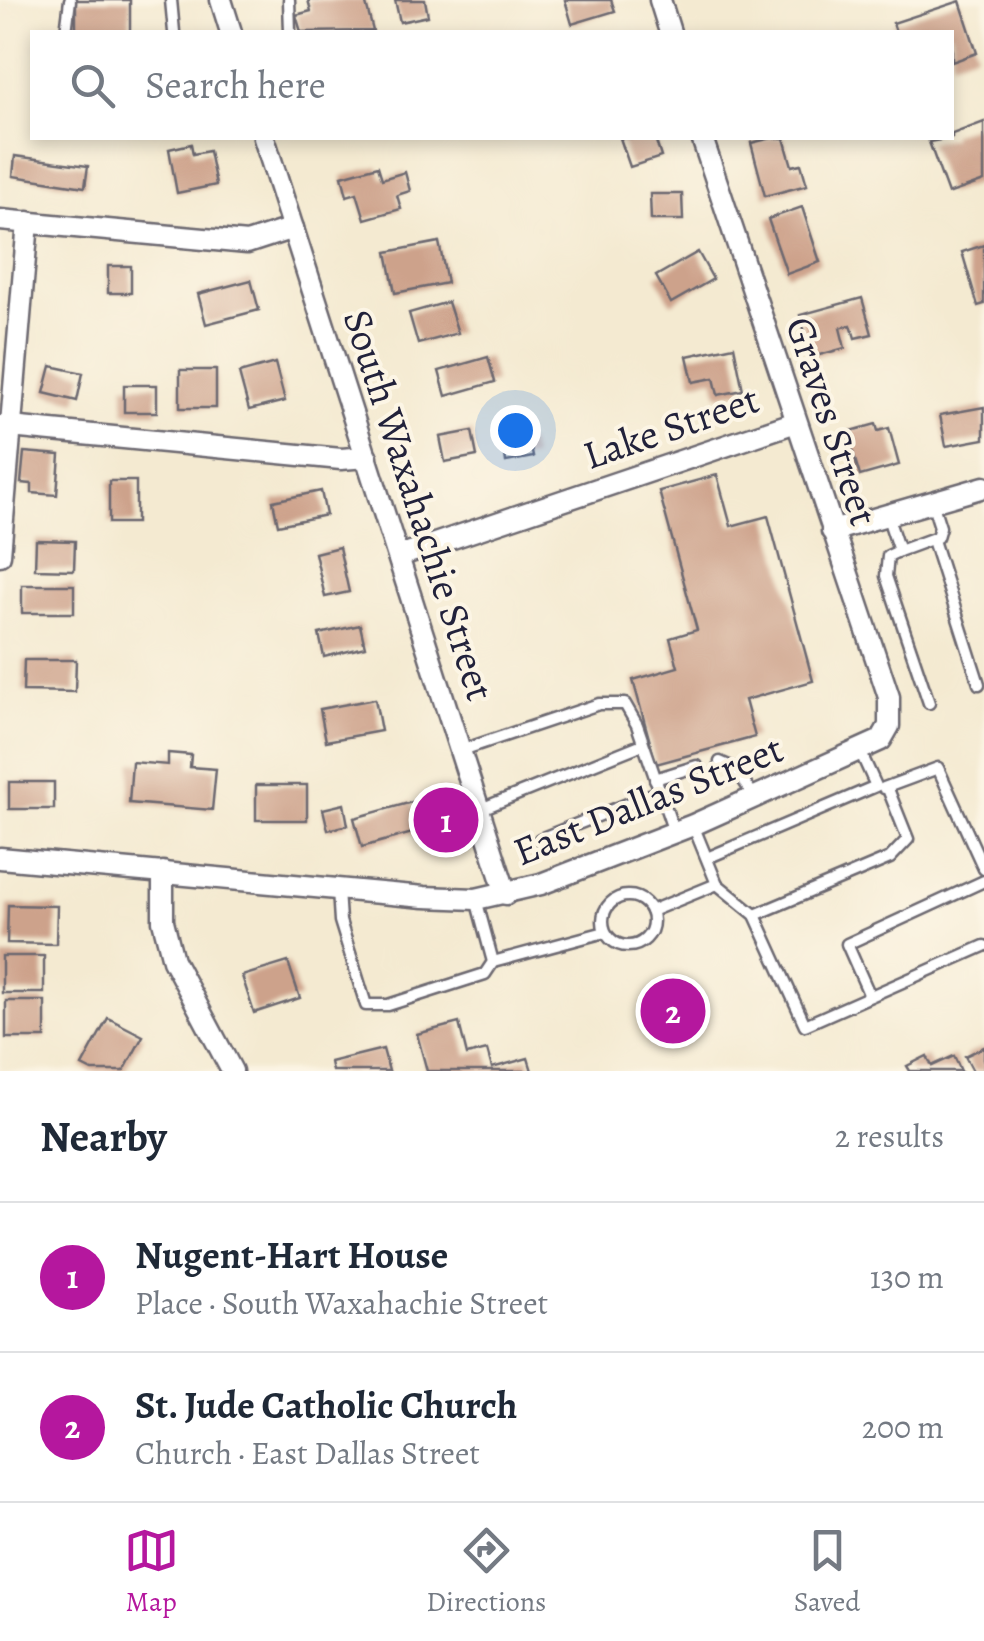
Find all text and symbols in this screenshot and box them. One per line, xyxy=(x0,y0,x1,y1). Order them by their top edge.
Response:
search box xyxy=(30,30,954,140)
icon: search xyxy=(65,58,120,113)
text: Search here xyxy=(145,59,326,111)
street label: South Waxahachie Street xyxy=(330,303,508,707)
street label: Graves Street xyxy=(772,310,892,532)
street label: Lake Street xyxy=(576,371,766,483)
your location xyxy=(490,405,541,456)
street label: East Dallas Street xyxy=(505,721,791,879)
pin: 1 xyxy=(414,782,478,858)
pin: 2 xyxy=(640,974,706,1048)
text: Nearby xyxy=(40,1108,167,1165)
text: 2 results xyxy=(835,1114,944,1158)
text: Nugent-Hart House xyxy=(135,1229,448,1281)
text: 1 xyxy=(67,1255,78,1299)
text: 130 m xyxy=(870,1255,944,1299)
text: Place · South Waxahachie Street xyxy=(135,1281,548,1325)
text: St. Jude Catholic Church xyxy=(135,1379,517,1431)
text: 2 xyxy=(65,1405,80,1449)
text: 200 m xyxy=(862,1405,944,1449)
text: Church · East Dallas Street xyxy=(135,1431,480,1475)
tab: Map xyxy=(124,1523,179,1621)
tab: Directions xyxy=(426,1523,546,1621)
tab: Saved xyxy=(794,1523,860,1621)

